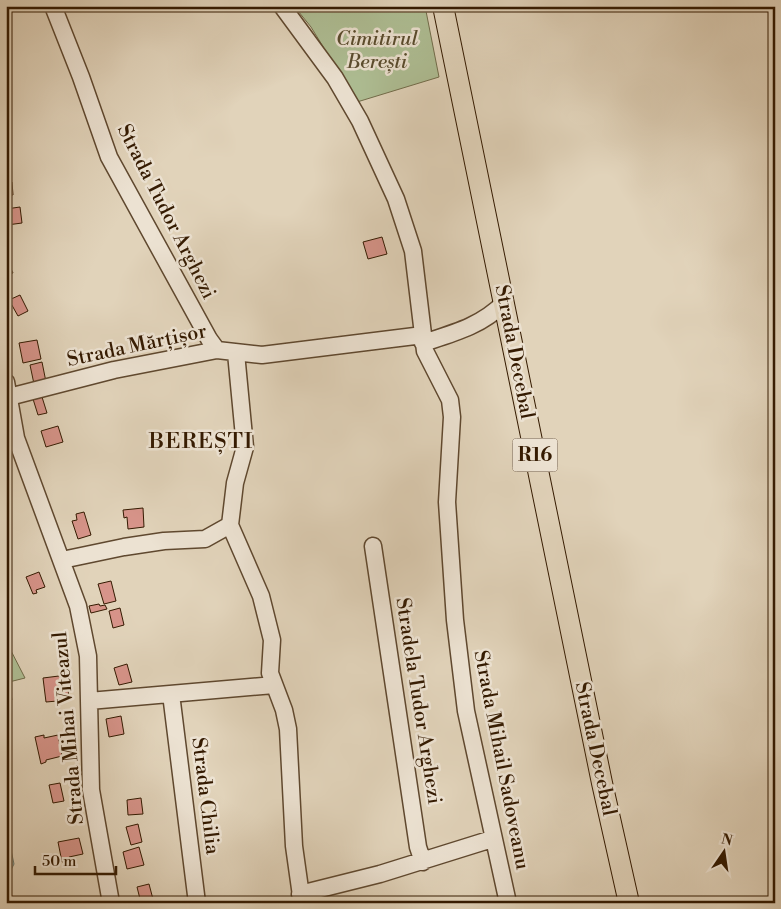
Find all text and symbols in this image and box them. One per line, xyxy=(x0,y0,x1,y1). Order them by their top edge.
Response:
park label: Cimitirul Berești xyxy=(336,27,418,75)
street label: Strada Tudor Arghezi xyxy=(111,120,221,304)
street label: Strada Decebal xyxy=(489,283,539,421)
street label: Strada Mărțișor xyxy=(65,319,209,373)
district label: BEREȘTI xyxy=(148,428,253,455)
road number: R16 xyxy=(512,438,558,472)
street label: Stradela Tudor Arghezi xyxy=(389,596,447,806)
street label: Strada Mihai Viteazul xyxy=(48,630,90,825)
street label: Strada Mihail Sadoveanu xyxy=(467,648,535,872)
street label: Strada Decebal xyxy=(569,680,621,818)
street label: Strada Chilia xyxy=(185,736,225,857)
north arrow xyxy=(698,826,748,876)
text: N xyxy=(719,830,734,850)
scale bar xyxy=(35,844,116,876)
text: 50 m xyxy=(42,852,76,871)

